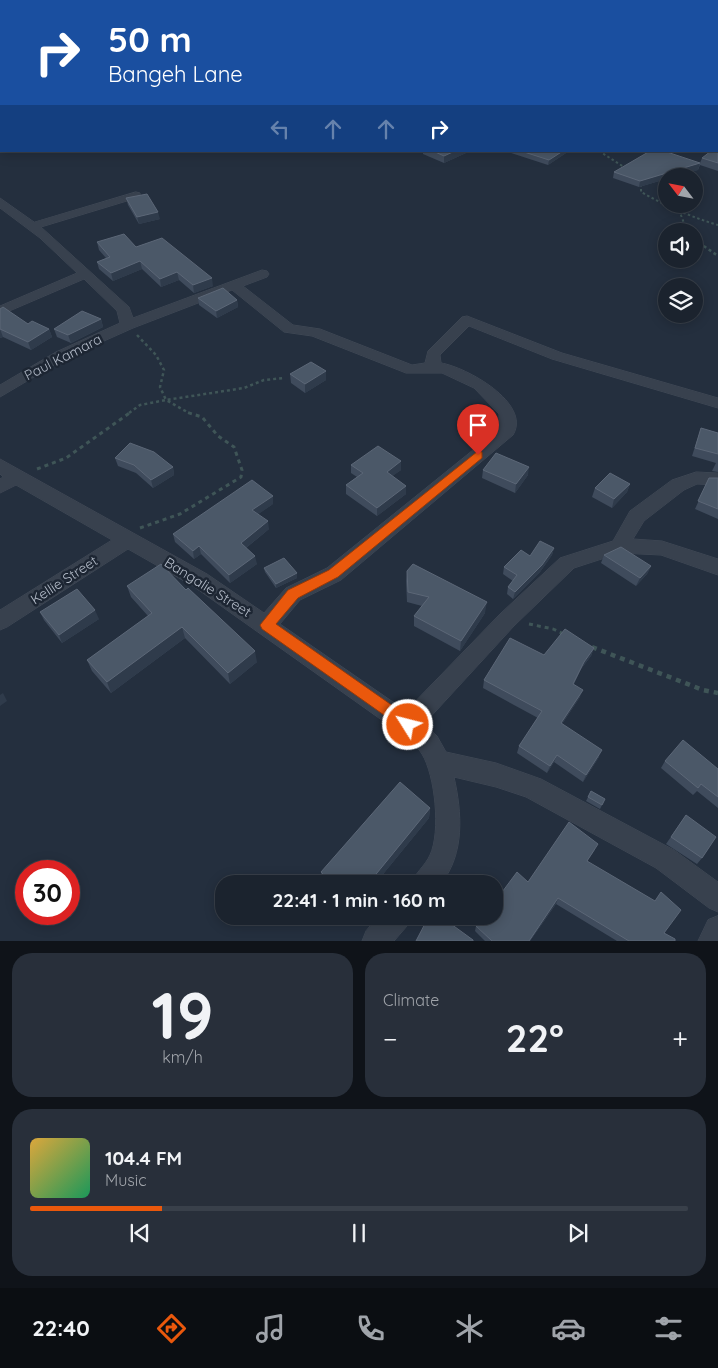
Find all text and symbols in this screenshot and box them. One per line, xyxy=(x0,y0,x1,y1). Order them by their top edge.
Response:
text: 50 m xyxy=(108,17,192,61)
icon: right xyxy=(25,20,90,85)
text: Bangeh Lane xyxy=(108,60,243,88)
icon: left xyxy=(266,115,294,143)
icon: ahead xyxy=(319,115,347,143)
icon: ahead xyxy=(372,115,400,143)
icon: right xyxy=(425,115,453,143)
north arrow xyxy=(658,168,702,212)
map controls xyxy=(658,168,703,323)
button: sound xyxy=(658,223,703,268)
button: layers xyxy=(658,278,703,323)
street label: Paul Kamara xyxy=(21,330,105,384)
pin xyxy=(457,404,499,455)
icon: arrive xyxy=(464,411,492,439)
street label: Kellie Street xyxy=(27,551,101,608)
street label: Bangalie Street xyxy=(161,553,255,621)
position arrow xyxy=(381,698,433,750)
speed limit sign: 30 xyxy=(15,860,80,925)
text: 22:41 · 1 min · 160 m xyxy=(273,888,445,912)
text: 19 xyxy=(151,974,214,1055)
text: Climate xyxy=(383,990,439,1010)
text: 22° xyxy=(506,1014,564,1062)
text: − xyxy=(383,1021,398,1056)
text: + xyxy=(672,1021,688,1056)
text: km/h xyxy=(162,1047,203,1067)
text: 104.4 FM xyxy=(105,1146,182,1170)
text: Music xyxy=(105,1170,147,1190)
icon: previous xyxy=(126,1219,154,1247)
icon: pause xyxy=(345,1219,373,1247)
icon: next xyxy=(564,1219,592,1247)
icon: directions xyxy=(154,1311,189,1346)
icon: music xyxy=(253,1311,288,1346)
icon: phone xyxy=(353,1311,388,1346)
icon: climate xyxy=(452,1311,487,1346)
icon: car xyxy=(551,1311,586,1346)
icon: filters xyxy=(651,1311,686,1346)
text: 22:40 xyxy=(32,1314,90,1342)

